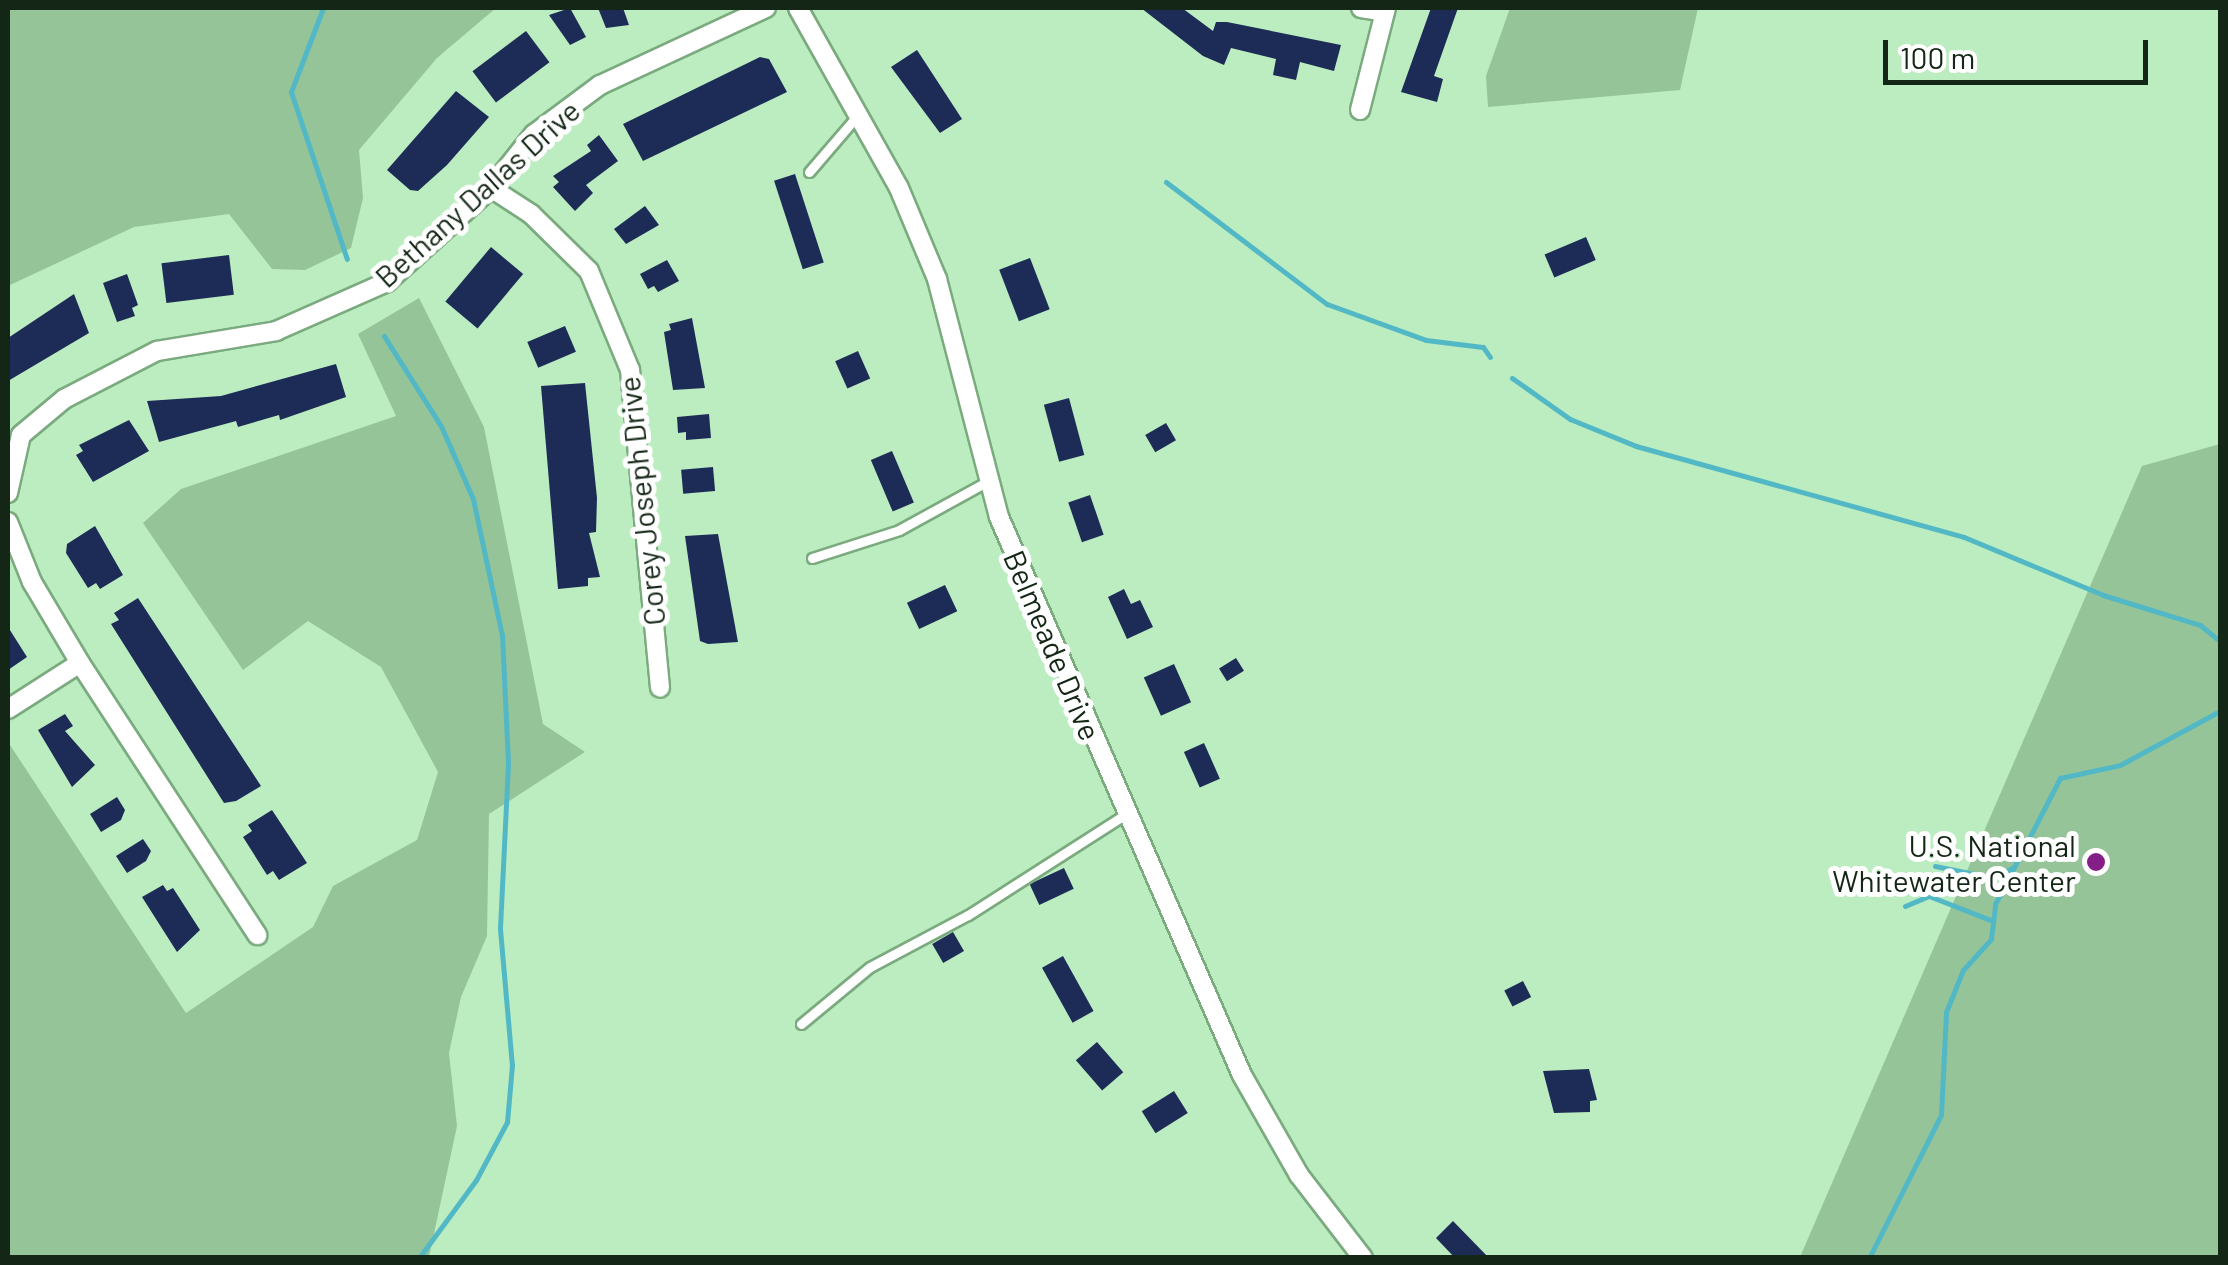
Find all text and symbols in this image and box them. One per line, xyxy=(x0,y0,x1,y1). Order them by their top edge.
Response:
scale bar xyxy=(1888,20,2153,82)
text: 100 m xyxy=(1900,39,1975,75)
street label: Bethany Dallas Drive xyxy=(367,92,587,294)
street label: Corey Joseph Drive xyxy=(610,375,672,627)
street label: Belmeade Drive xyxy=(997,545,1109,745)
place label: U.S. National Whitewater Center xyxy=(1832,827,2076,898)
marker: U.S. National Whitewater Center xyxy=(2085,851,2107,873)

